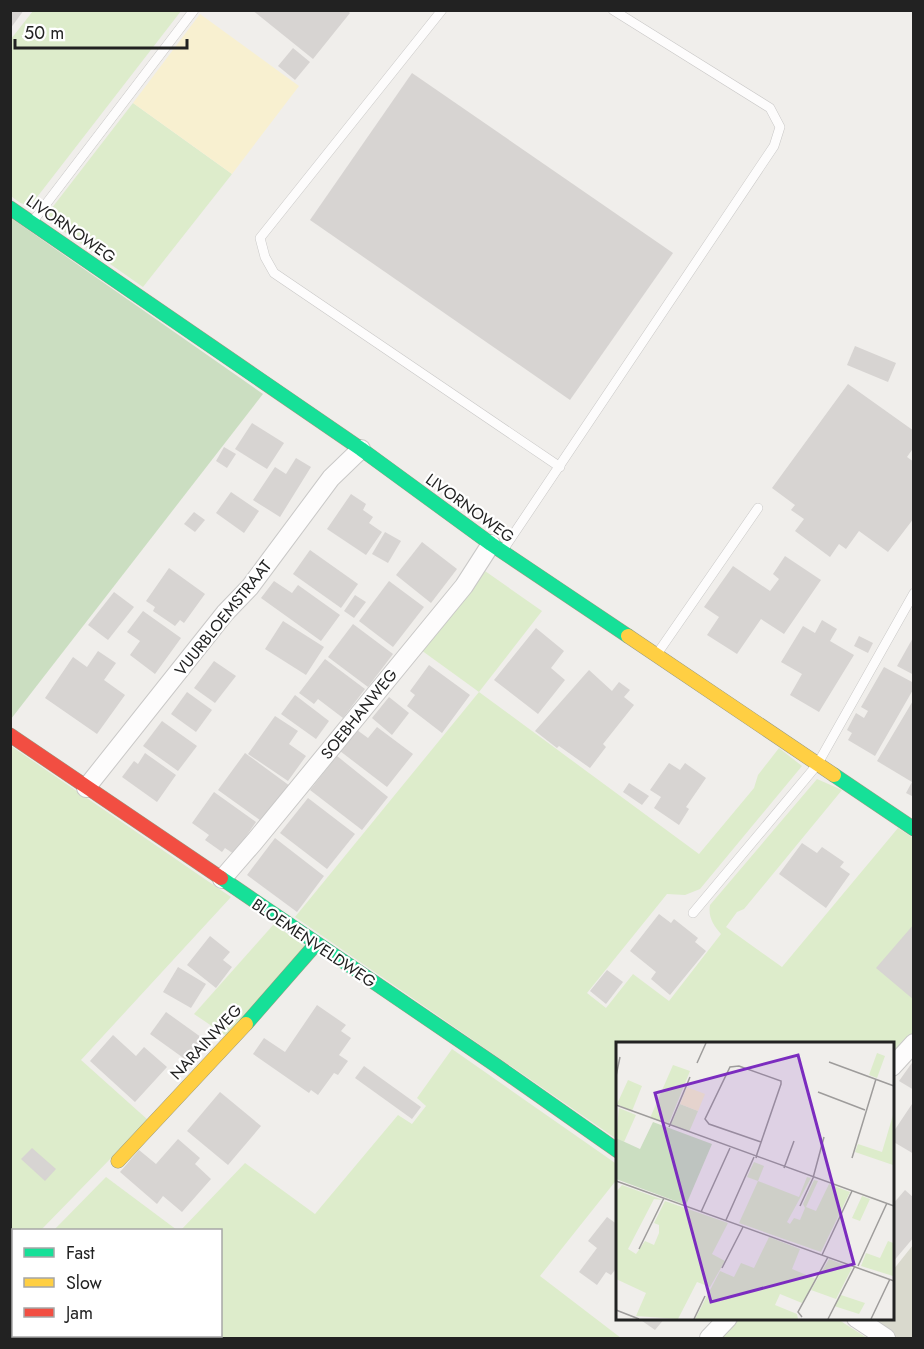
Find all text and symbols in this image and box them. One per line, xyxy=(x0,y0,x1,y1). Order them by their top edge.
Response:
scale bar xyxy=(15,12,188,50)
text: 50 m xyxy=(24,20,64,46)
street label: LIVORNOWEG xyxy=(22,190,120,268)
street label: LIVORNOWEG xyxy=(421,468,519,548)
street label: VUURBLOEMSTRAAT xyxy=(169,555,277,681)
street label: SOEBHANWEG xyxy=(315,664,403,764)
street label: BLOEMENVELDWEG xyxy=(247,893,381,993)
street label: NARAINWEG xyxy=(165,999,247,1085)
inset map xyxy=(616,1042,894,1319)
legend xyxy=(12,1229,222,1337)
text: Fast xyxy=(66,1240,95,1266)
text: Slow xyxy=(66,1270,103,1296)
text: Jam xyxy=(64,1300,93,1326)

